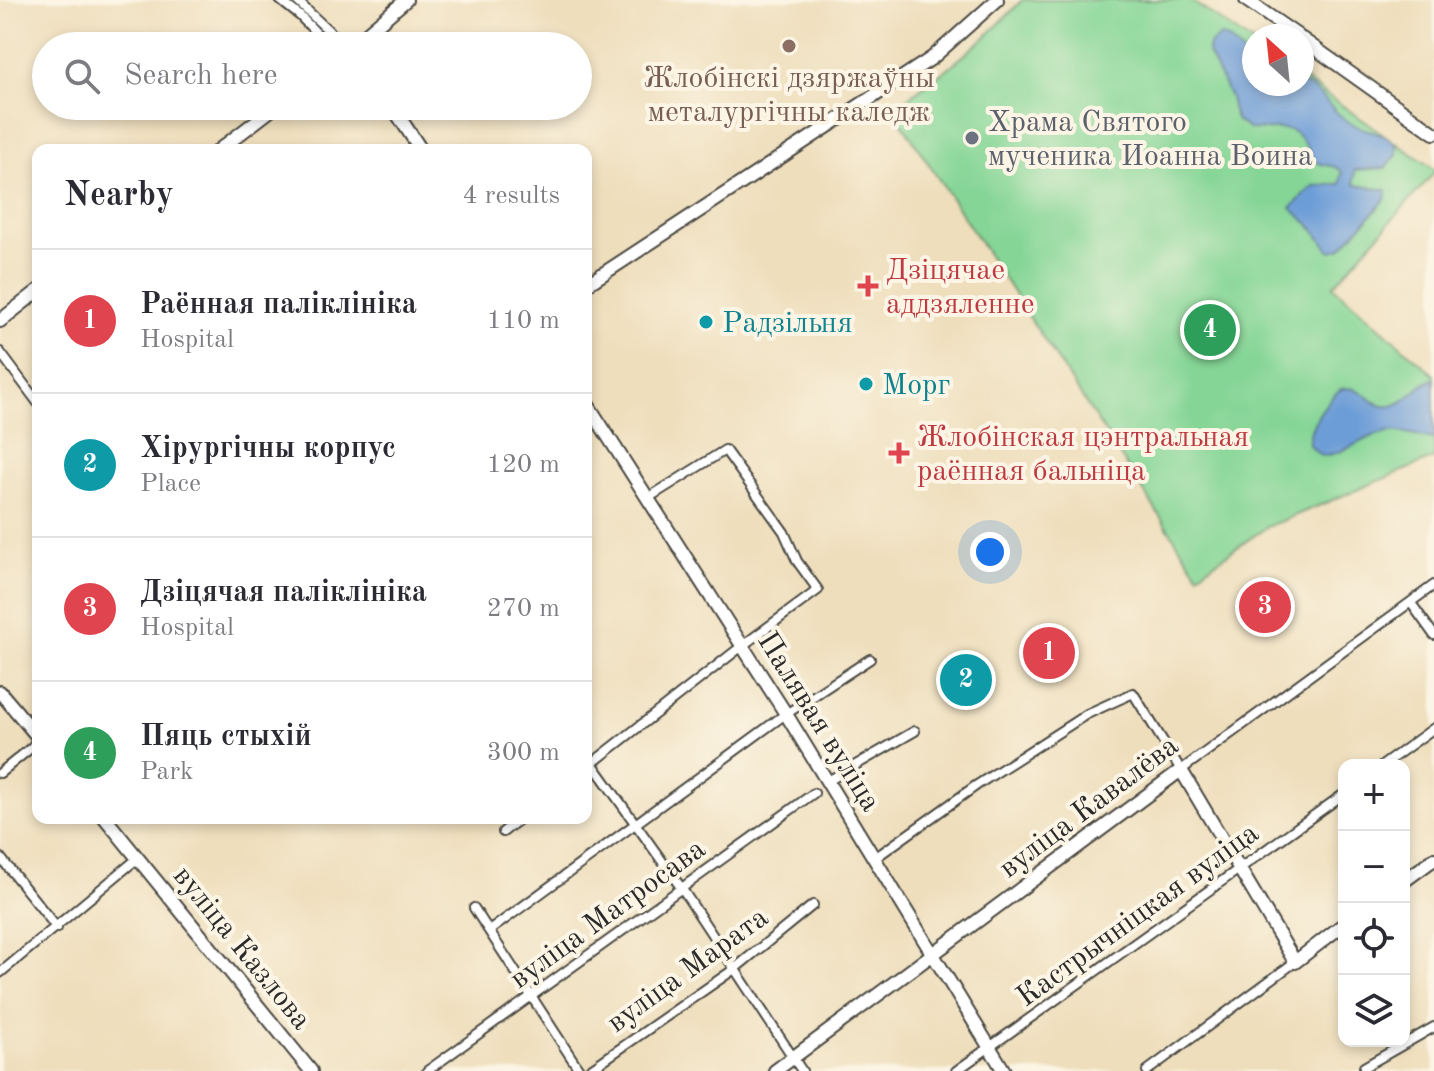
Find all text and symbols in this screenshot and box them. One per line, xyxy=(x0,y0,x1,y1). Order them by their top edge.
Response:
north arrow xyxy=(1242,24,1314,96)
search box xyxy=(32,32,592,120)
marker: Жлобінскі дзяржаўны металургічны каледж xyxy=(780,37,798,55)
icon: search xyxy=(60,54,104,98)
text: Search here xyxy=(124,61,278,91)
place label: Жлобінскі дзяржаўны металургічны каледж xyxy=(643,64,935,128)
place label: Храма Святого мученика Иоанна Воина xyxy=(988,108,1313,172)
marker: Храма Святого мученика Иоанна Воина xyxy=(963,129,981,147)
text: Nearby xyxy=(64,179,174,213)
text: 4 results xyxy=(462,183,560,209)
place label: Дзіцячае аддзяленне xyxy=(886,256,1034,320)
marker: Дзіцячае аддзяленне xyxy=(857,275,879,297)
text: Раённая паліклініка xyxy=(140,290,417,320)
pin: 4 xyxy=(1184,300,1236,360)
text: 1 xyxy=(82,308,98,334)
text: 110 m xyxy=(487,308,560,334)
place label: Радзільня xyxy=(722,309,853,339)
marker: Радзільня xyxy=(697,313,715,331)
text: Hospital xyxy=(140,327,234,353)
place label: Морг xyxy=(882,371,951,401)
marker: Морг xyxy=(857,375,875,393)
place label: Жлобінская цэнтральная раённая бальніца xyxy=(917,423,1249,487)
text: Хірургічны корпус xyxy=(140,434,396,464)
marker: Жлобінская цэнтральная раённая бальніца xyxy=(888,442,910,464)
text: 2 xyxy=(82,452,98,478)
text: 120 m xyxy=(487,452,560,478)
text: Place xyxy=(140,471,201,497)
your location xyxy=(970,532,1010,572)
pin: 3 xyxy=(1239,577,1291,637)
text: Дзіцячая паліклініка xyxy=(140,578,427,608)
text: 3 xyxy=(82,596,98,622)
text: 270 m xyxy=(487,596,560,622)
text: Hospital xyxy=(140,615,234,641)
pin: 1 xyxy=(1023,623,1075,683)
street label: Палявая вуліца xyxy=(751,627,886,817)
pin: 2 xyxy=(940,650,992,710)
text: Пяць стыхій xyxy=(140,722,312,752)
street label: вуліца Кавалёва xyxy=(994,731,1184,884)
text: 4 xyxy=(82,740,98,766)
text: 300 m xyxy=(487,740,560,766)
text: Park xyxy=(140,759,194,785)
map controls xyxy=(1338,759,1410,1047)
button: + xyxy=(1338,759,1410,831)
street label: Кастрычніцкая вуліца xyxy=(1012,818,1265,1013)
button: − xyxy=(1338,831,1410,903)
street label: вуліца Матросава xyxy=(505,834,711,995)
street label: вуліца Казлова xyxy=(167,861,316,1036)
street label: вуліца Марата xyxy=(602,902,774,1039)
button: locate xyxy=(1338,903,1410,975)
button: layers xyxy=(1338,975,1410,1047)

